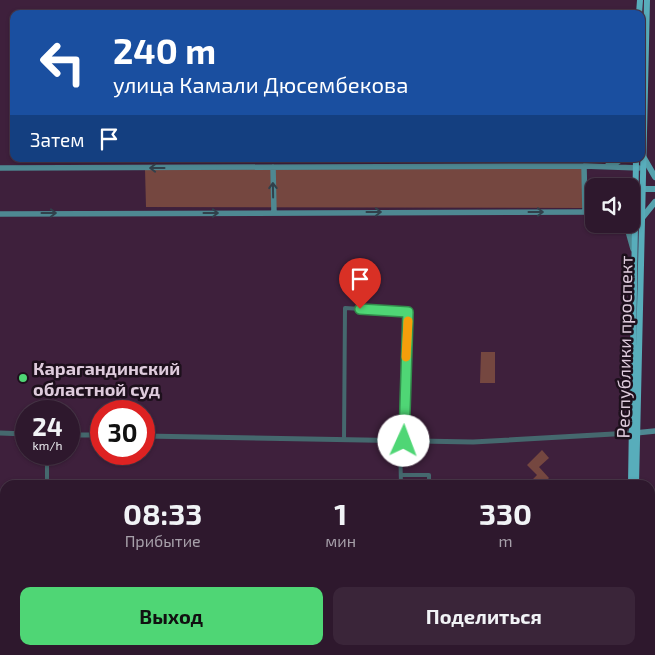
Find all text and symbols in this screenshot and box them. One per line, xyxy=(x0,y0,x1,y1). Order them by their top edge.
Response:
text: 240 m xyxy=(113,29,216,71)
icon: left xyxy=(30,30,95,95)
text: улица Камали Дюсембекова xyxy=(113,71,408,97)
icon: arrive xyxy=(95,125,123,153)
text: Затем xyxy=(30,128,85,151)
one-way arrow xyxy=(149,163,166,173)
map controls xyxy=(585,178,640,233)
button: sound xyxy=(585,178,640,233)
one-way arrow xyxy=(268,182,278,198)
one-way arrow xyxy=(365,207,381,217)
one-way arrow xyxy=(528,207,544,217)
one-way arrow xyxy=(40,208,56,218)
one-way arrow xyxy=(202,208,219,218)
street label: Республики проспект xyxy=(611,255,637,439)
pin xyxy=(339,258,381,309)
icon: arrive xyxy=(346,265,374,293)
place label: Карагандинский областной суд xyxy=(33,357,180,400)
marker: Карагандинский областной суд xyxy=(17,372,29,384)
speed limit sign: 30 xyxy=(90,400,155,465)
text: 24 xyxy=(32,411,63,441)
position arrow xyxy=(377,414,429,466)
text: km/h xyxy=(33,438,62,452)
text: 08:33 xyxy=(123,495,202,531)
text: 1 xyxy=(334,495,347,531)
text: 330 xyxy=(479,495,532,531)
text: Прибытие xyxy=(125,531,201,550)
text: мин xyxy=(325,531,356,550)
text: m xyxy=(499,531,513,550)
button: Выход xyxy=(20,587,323,645)
button: Поделиться xyxy=(333,587,635,645)

